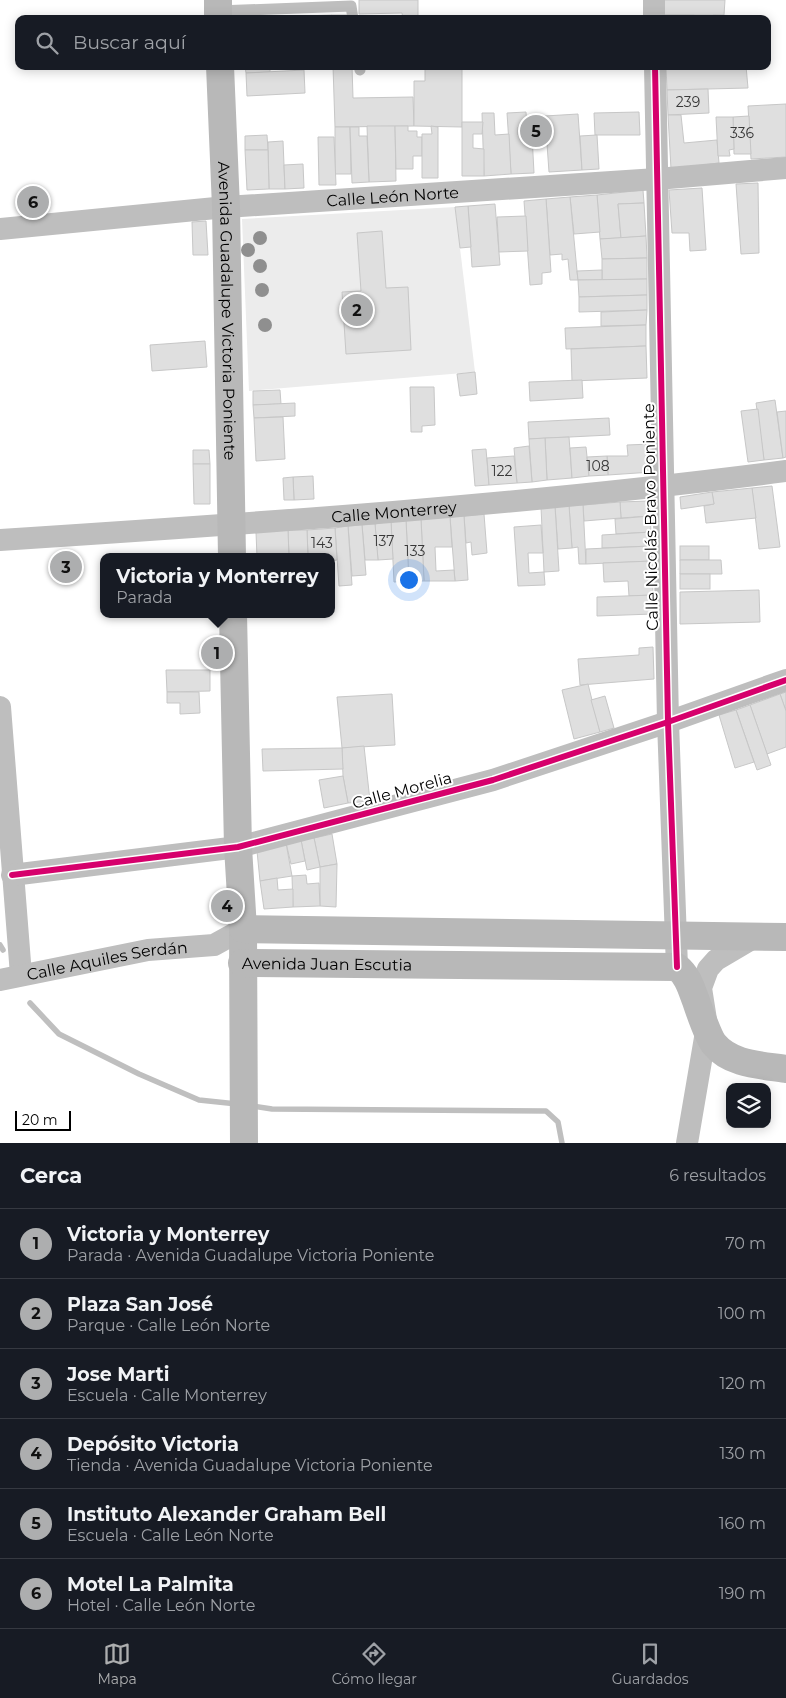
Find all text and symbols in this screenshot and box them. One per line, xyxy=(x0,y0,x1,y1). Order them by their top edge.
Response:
search box xyxy=(15,15,771,70)
icon: search xyxy=(33,29,61,57)
text: Buscar aquí xyxy=(73,31,186,54)
house number: 239 xyxy=(676,93,700,111)
pin: 5 xyxy=(520,112,552,150)
house number: 336 xyxy=(730,124,755,142)
street label: Avenida Guadalupe Victoria Poniente xyxy=(214,161,239,461)
pin: 6 xyxy=(17,183,49,221)
street label: Calle León Norte xyxy=(326,183,460,210)
pin: 2 xyxy=(341,291,373,329)
street label: Calle Nicolás Bravo Poniente xyxy=(639,403,662,631)
house number: 108 xyxy=(586,457,610,475)
house number: 122 xyxy=(492,462,513,480)
street label: Calle Monterrey xyxy=(330,497,458,527)
house number: 137 xyxy=(373,532,395,550)
house number: 143 xyxy=(311,534,333,552)
house number: 133 xyxy=(405,542,425,560)
pin: 3 xyxy=(50,548,82,586)
popup xyxy=(100,553,335,618)
text: Victoria y Monterrey xyxy=(116,565,319,588)
your location xyxy=(396,567,422,593)
text: Parada xyxy=(116,588,172,607)
pin: 1 xyxy=(201,634,233,672)
street label: Calle Morelia xyxy=(350,768,454,813)
pin: 4 xyxy=(211,887,243,925)
street label: Calle Aquiles Serdán xyxy=(25,938,188,984)
street label: Avenida Juan Escutia xyxy=(242,954,412,975)
map controls xyxy=(726,1083,771,1128)
button: layers xyxy=(726,1083,771,1128)
scale bar xyxy=(15,1108,71,1131)
text: 20 m xyxy=(22,1111,58,1129)
text: Cerca xyxy=(20,1163,82,1188)
text: 6 resultados xyxy=(669,1166,766,1185)
text: Victoria y Monterrey xyxy=(67,1223,269,1246)
text: 1 xyxy=(33,1234,39,1253)
text: 70 m xyxy=(725,1234,766,1253)
text: Parada · Avenida Guadalupe Victoria Poniente xyxy=(67,1246,434,1265)
text: Plaza San José xyxy=(67,1293,213,1316)
text: 2 xyxy=(31,1304,41,1323)
text: 100 m xyxy=(718,1304,766,1323)
text: Parque · Calle León Norte xyxy=(67,1316,270,1335)
text: Jose Marti xyxy=(67,1363,170,1386)
text: 3 xyxy=(31,1374,41,1393)
text: 120 m xyxy=(719,1374,766,1393)
text: Escuela · Calle Monterrey xyxy=(67,1386,267,1405)
text: Depósito Victoria xyxy=(67,1433,239,1456)
text: 4 xyxy=(30,1444,42,1463)
text: 130 m xyxy=(719,1444,766,1463)
text: Tienda · Avenida Guadalupe Victoria Poniente xyxy=(67,1456,433,1475)
text: Instituto Alexander Graham Bell xyxy=(67,1503,386,1526)
text: 5 xyxy=(31,1514,41,1533)
text: 160 m xyxy=(719,1514,766,1533)
text: Escuela · Calle León Norte xyxy=(67,1526,274,1545)
text: Motel La Palmita xyxy=(67,1573,234,1596)
text: 6 xyxy=(31,1584,41,1603)
text: 190 m xyxy=(719,1584,766,1603)
text: Hotel · Calle León Norte xyxy=(67,1596,255,1615)
tab: Mapa xyxy=(97,1640,137,1688)
tab: Cómo llegar xyxy=(332,1640,417,1688)
tab: Guardados xyxy=(612,1640,689,1688)

